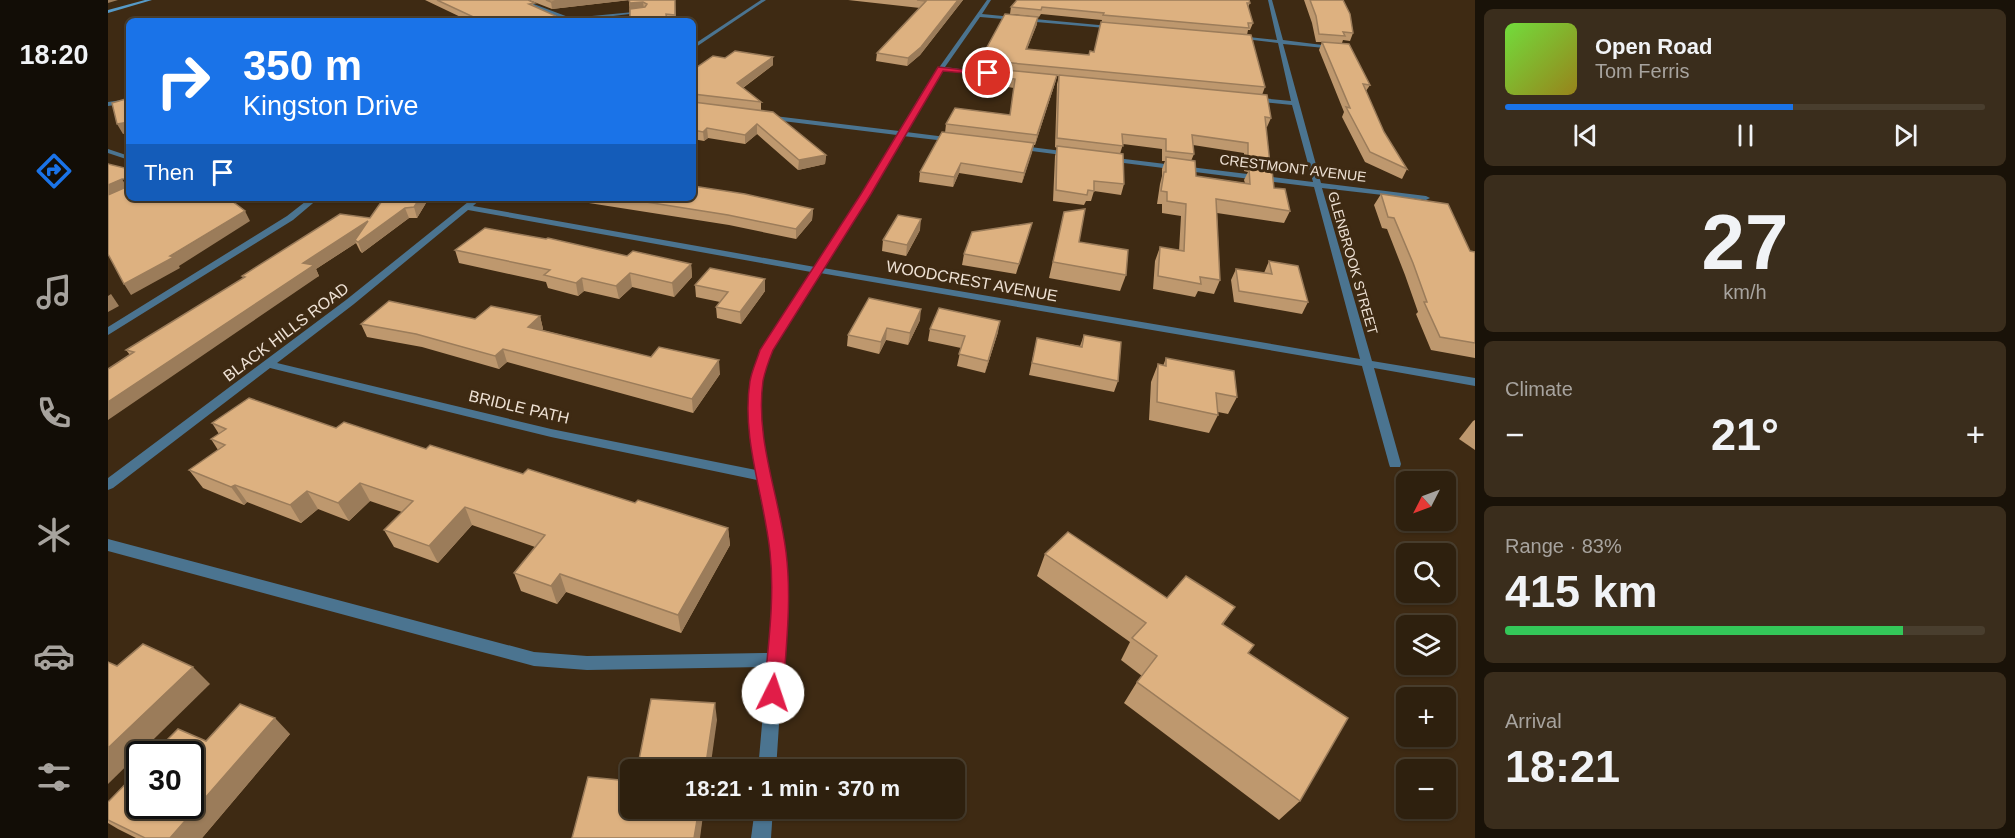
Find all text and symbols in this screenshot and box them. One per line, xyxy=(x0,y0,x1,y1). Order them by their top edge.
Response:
text: Open Road xyxy=(1595,34,1712,59)
text: 18:20 xyxy=(19,40,89,70)
icon: right xyxy=(144,42,222,120)
text: 350 m xyxy=(243,42,362,89)
pin xyxy=(962,47,1013,98)
icon: arrive xyxy=(971,56,1004,89)
text: Tom Ferris xyxy=(1595,60,1689,82)
text: Kingston Drive xyxy=(243,91,419,121)
icon: previous xyxy=(1569,119,1602,152)
icon: pause xyxy=(1729,119,1762,152)
icon: next xyxy=(1889,119,1922,152)
icon: directions xyxy=(33,150,75,192)
street label: CRESTMONT AVENUE xyxy=(1219,151,1367,185)
icon: arrive xyxy=(206,156,239,189)
text: Then xyxy=(144,160,194,185)
street label: GLENBROOK STREET xyxy=(1325,190,1381,337)
text: 27 xyxy=(1702,198,1788,286)
street label: WOODCREST AVENUE xyxy=(885,258,1059,304)
icon: music xyxy=(33,271,75,313)
street label: BLACK HILLS ROAD xyxy=(220,279,352,385)
text: km/h xyxy=(1723,281,1767,303)
text: Climate xyxy=(1505,378,1573,400)
street label: BRIDLE PATH xyxy=(467,387,571,427)
icon: phone xyxy=(33,392,75,434)
text: 21° xyxy=(1711,409,1779,460)
text: − xyxy=(1505,416,1524,453)
text: + xyxy=(1966,416,1985,453)
north arrow xyxy=(1396,471,1456,531)
map controls xyxy=(1396,471,1456,819)
icon: climate xyxy=(33,514,75,556)
text: Range · 83% xyxy=(1505,535,1622,557)
button: search xyxy=(1396,543,1456,603)
text: 415 km xyxy=(1505,566,1658,617)
button: layers xyxy=(1396,615,1456,675)
icon: car xyxy=(33,635,75,677)
position arrow xyxy=(741,661,805,725)
button: + xyxy=(1396,687,1456,747)
text: Arrival xyxy=(1505,710,1562,732)
speed limit sign: 30 xyxy=(126,741,204,819)
text: 18:21 xyxy=(1505,741,1620,792)
icon: filters xyxy=(33,756,75,798)
button: − xyxy=(1396,759,1456,819)
text: 18:21 · 1 min · 370 m xyxy=(685,776,900,801)

